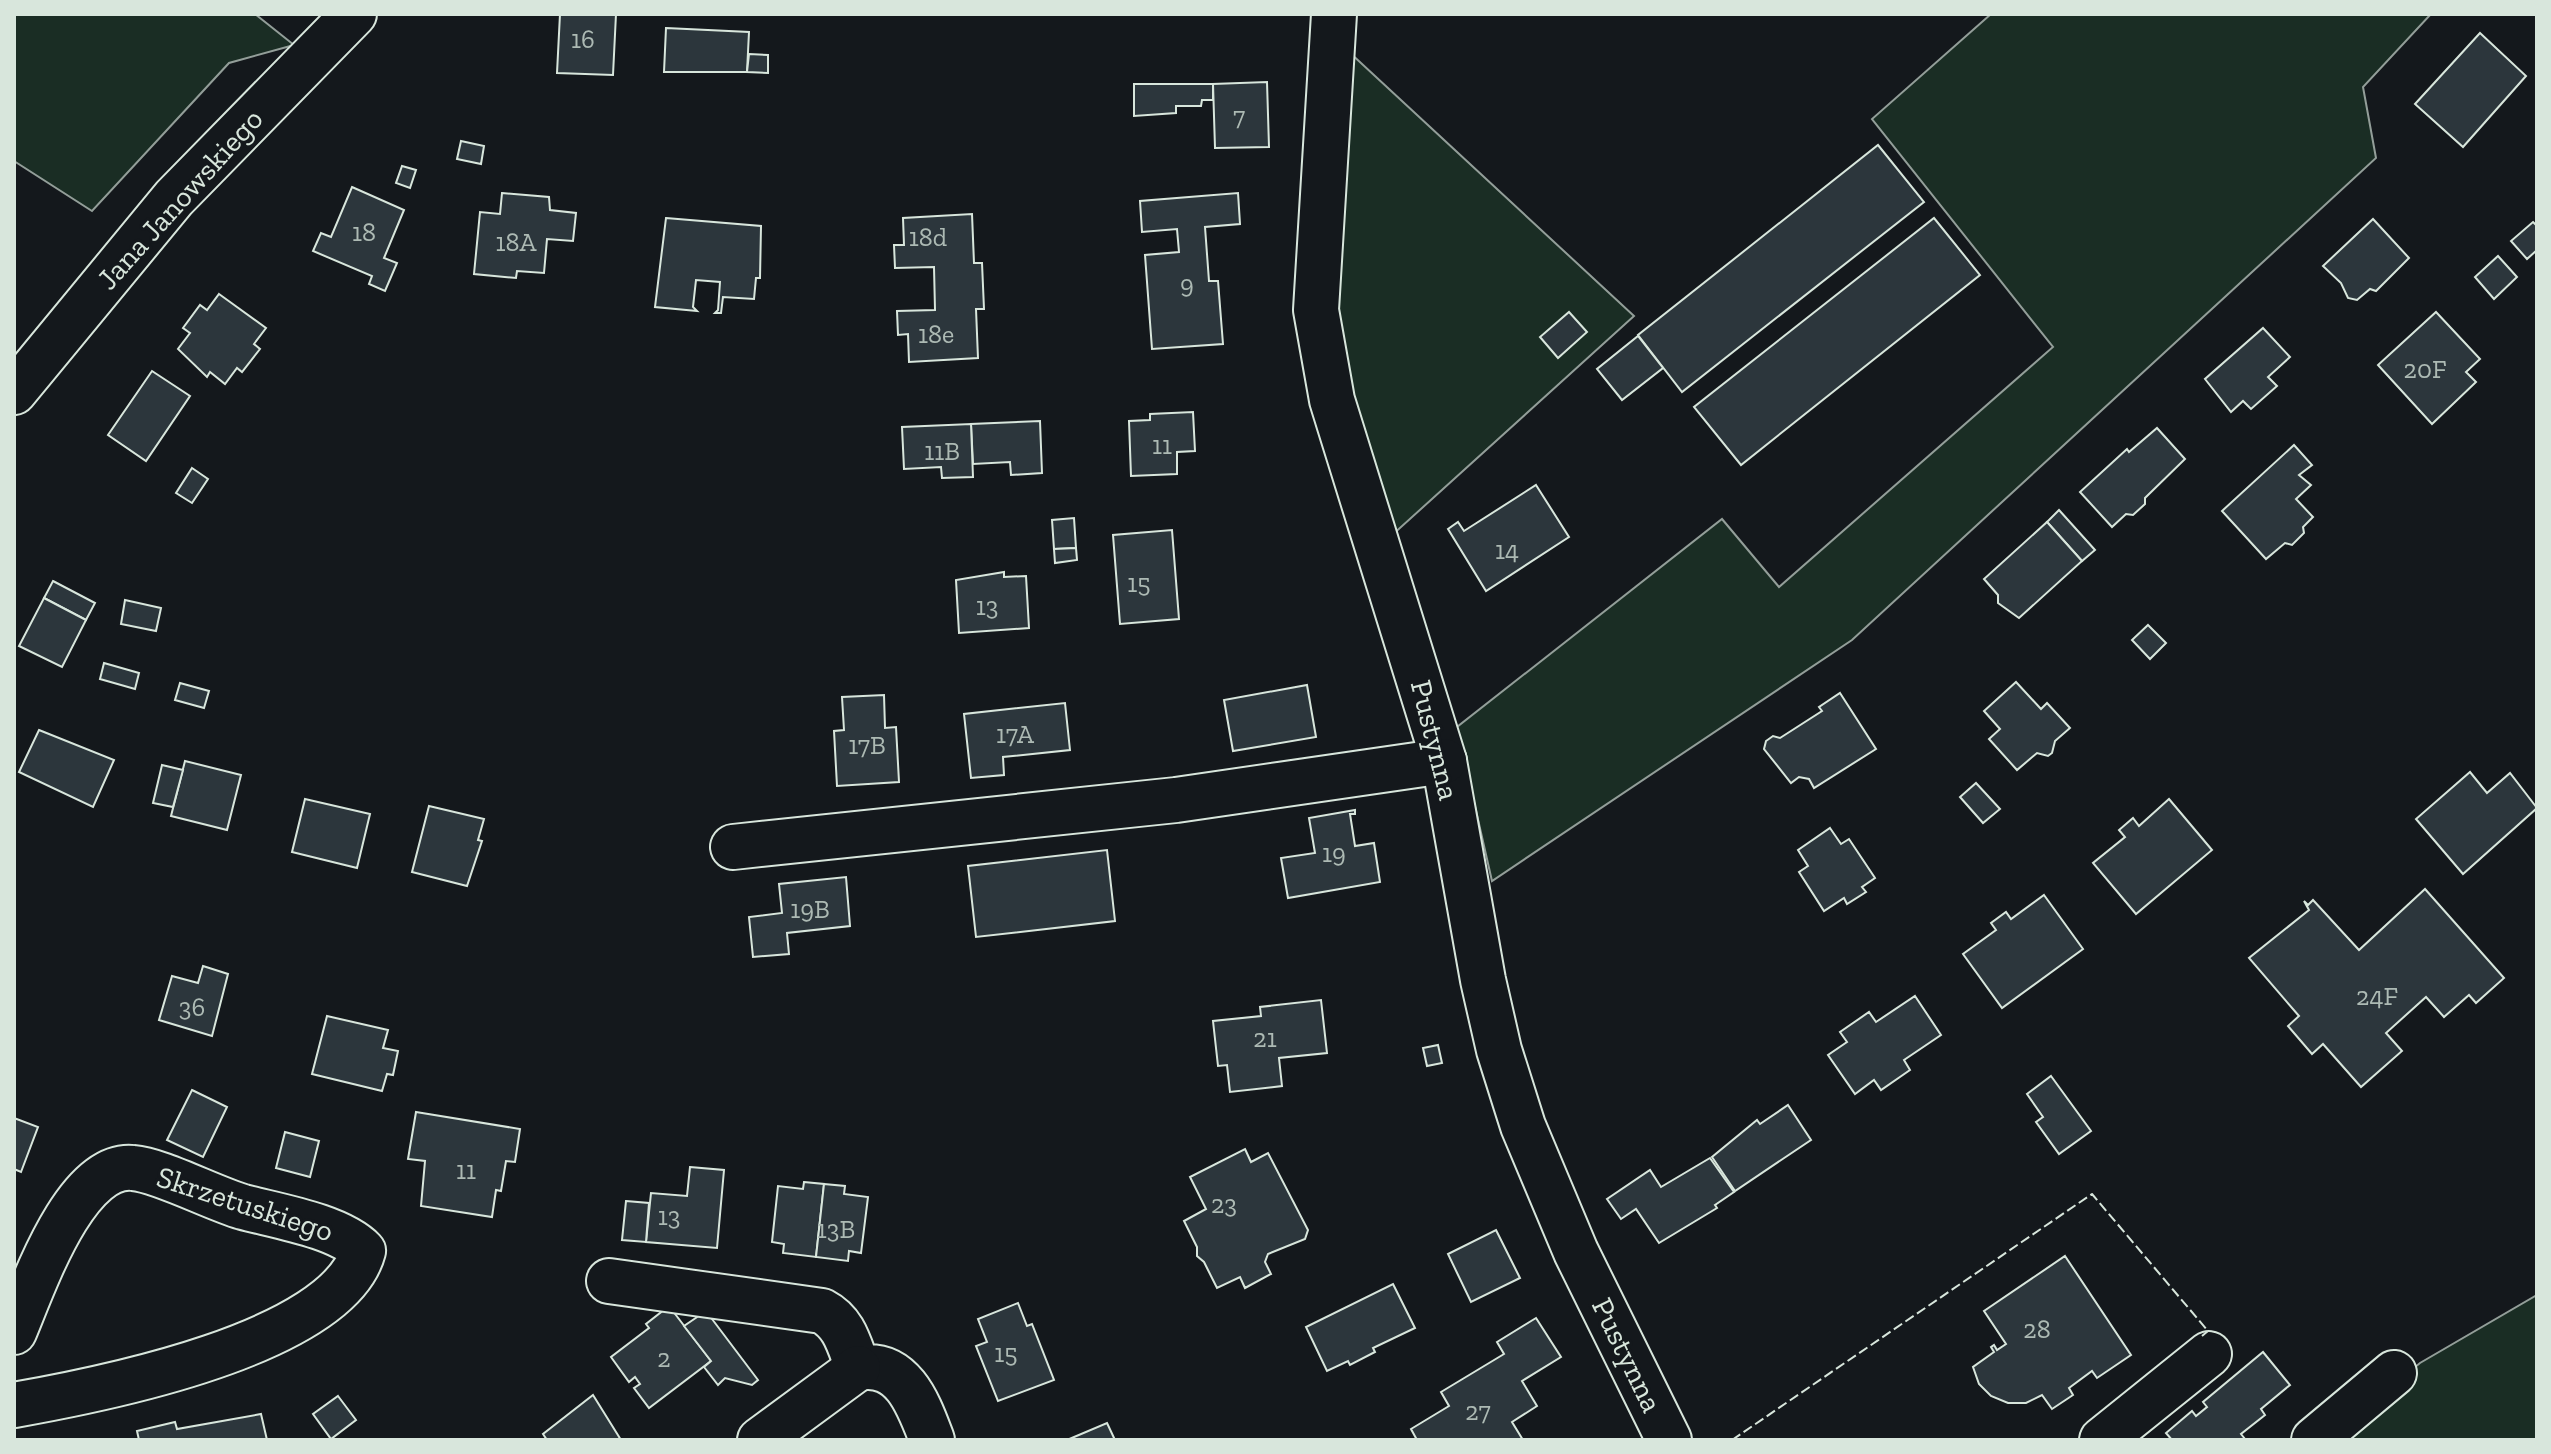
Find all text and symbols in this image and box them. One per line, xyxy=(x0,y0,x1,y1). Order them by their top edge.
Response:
house number: 16 xyxy=(571,23,595,55)
house number: 7 xyxy=(1233,100,1245,132)
street label: Jana Janowskiego xyxy=(89,101,271,297)
house number: 18 xyxy=(352,216,376,248)
house number: 18d xyxy=(909,221,947,253)
house number: 18A xyxy=(496,226,538,258)
house number: 9 xyxy=(1180,268,1194,300)
house number: 18e xyxy=(918,318,954,350)
house number: 20F xyxy=(2404,353,2446,385)
house number: 11 xyxy=(1152,429,1172,461)
house number: 11B xyxy=(924,435,960,467)
house number: 14 xyxy=(1495,534,1519,566)
house number: 15 xyxy=(1127,567,1151,599)
house number: 13 xyxy=(976,590,998,622)
street label: Pustynna xyxy=(1403,676,1467,804)
house number: 17A xyxy=(996,718,1035,750)
house number: 17B xyxy=(848,729,886,761)
house number: 19 xyxy=(1322,837,1346,869)
house number: 19B xyxy=(790,893,830,925)
house number: 24F xyxy=(2356,980,2398,1012)
house number: 36 xyxy=(179,991,205,1023)
house number: 21 xyxy=(1253,1022,1277,1054)
house number: 11 xyxy=(456,1154,476,1186)
street label: Skrzetuskiego xyxy=(152,1159,338,1249)
house number: 23 xyxy=(1211,1188,1237,1220)
house number: 13 xyxy=(658,1200,680,1232)
house number: 13B xyxy=(817,1213,855,1245)
street label: Pustynna xyxy=(1584,1292,1670,1418)
house number: 28 xyxy=(2023,1313,2051,1345)
house number: 15 xyxy=(994,1337,1018,1369)
house number: 2 xyxy=(657,1342,671,1374)
house number: 27 xyxy=(1465,1395,1491,1427)

